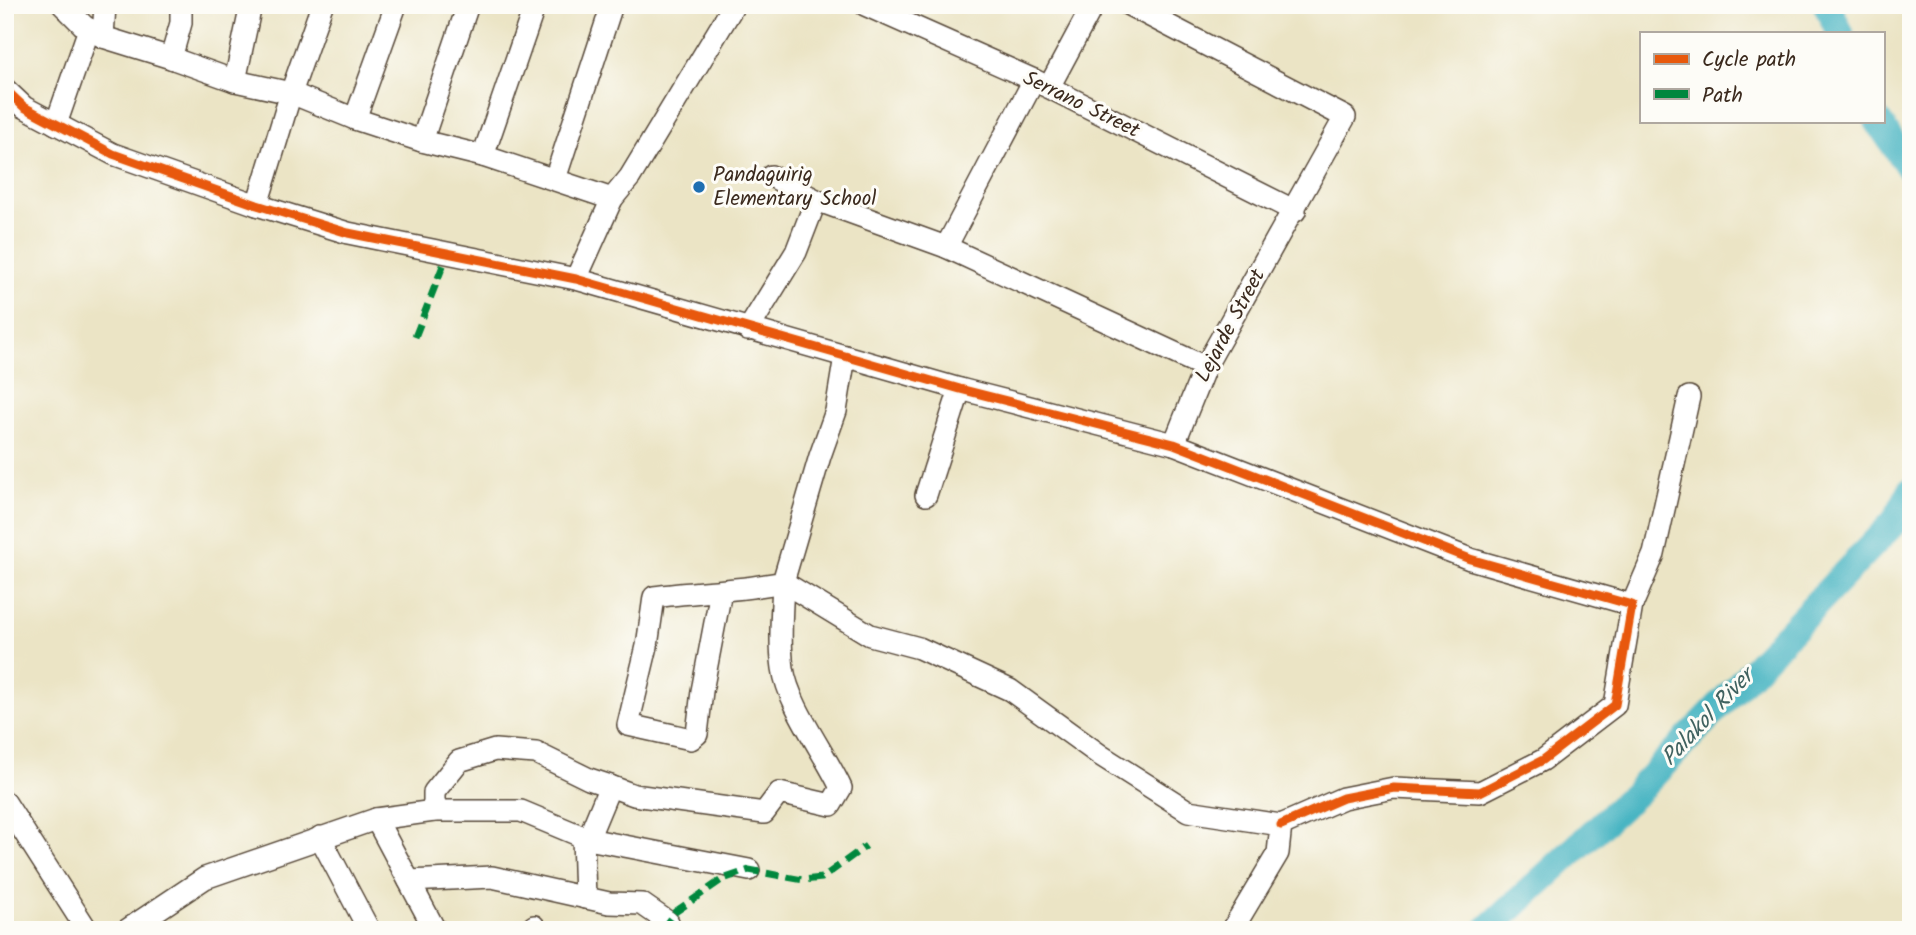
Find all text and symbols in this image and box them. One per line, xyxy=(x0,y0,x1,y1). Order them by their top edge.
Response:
legend xyxy=(1640,32,1884,122)
text: Cycle path xyxy=(1702,44,1796,77)
street label: Serrano Street xyxy=(1017,62,1146,148)
text: Path xyxy=(1702,80,1743,113)
place label: Pandaguirig Elementary School xyxy=(713,159,876,216)
marker: Pandaguirig Elementary School xyxy=(691,179,707,195)
street label: Lejarde Street xyxy=(1187,262,1275,389)
water label: Palakol River xyxy=(1653,658,1766,775)

